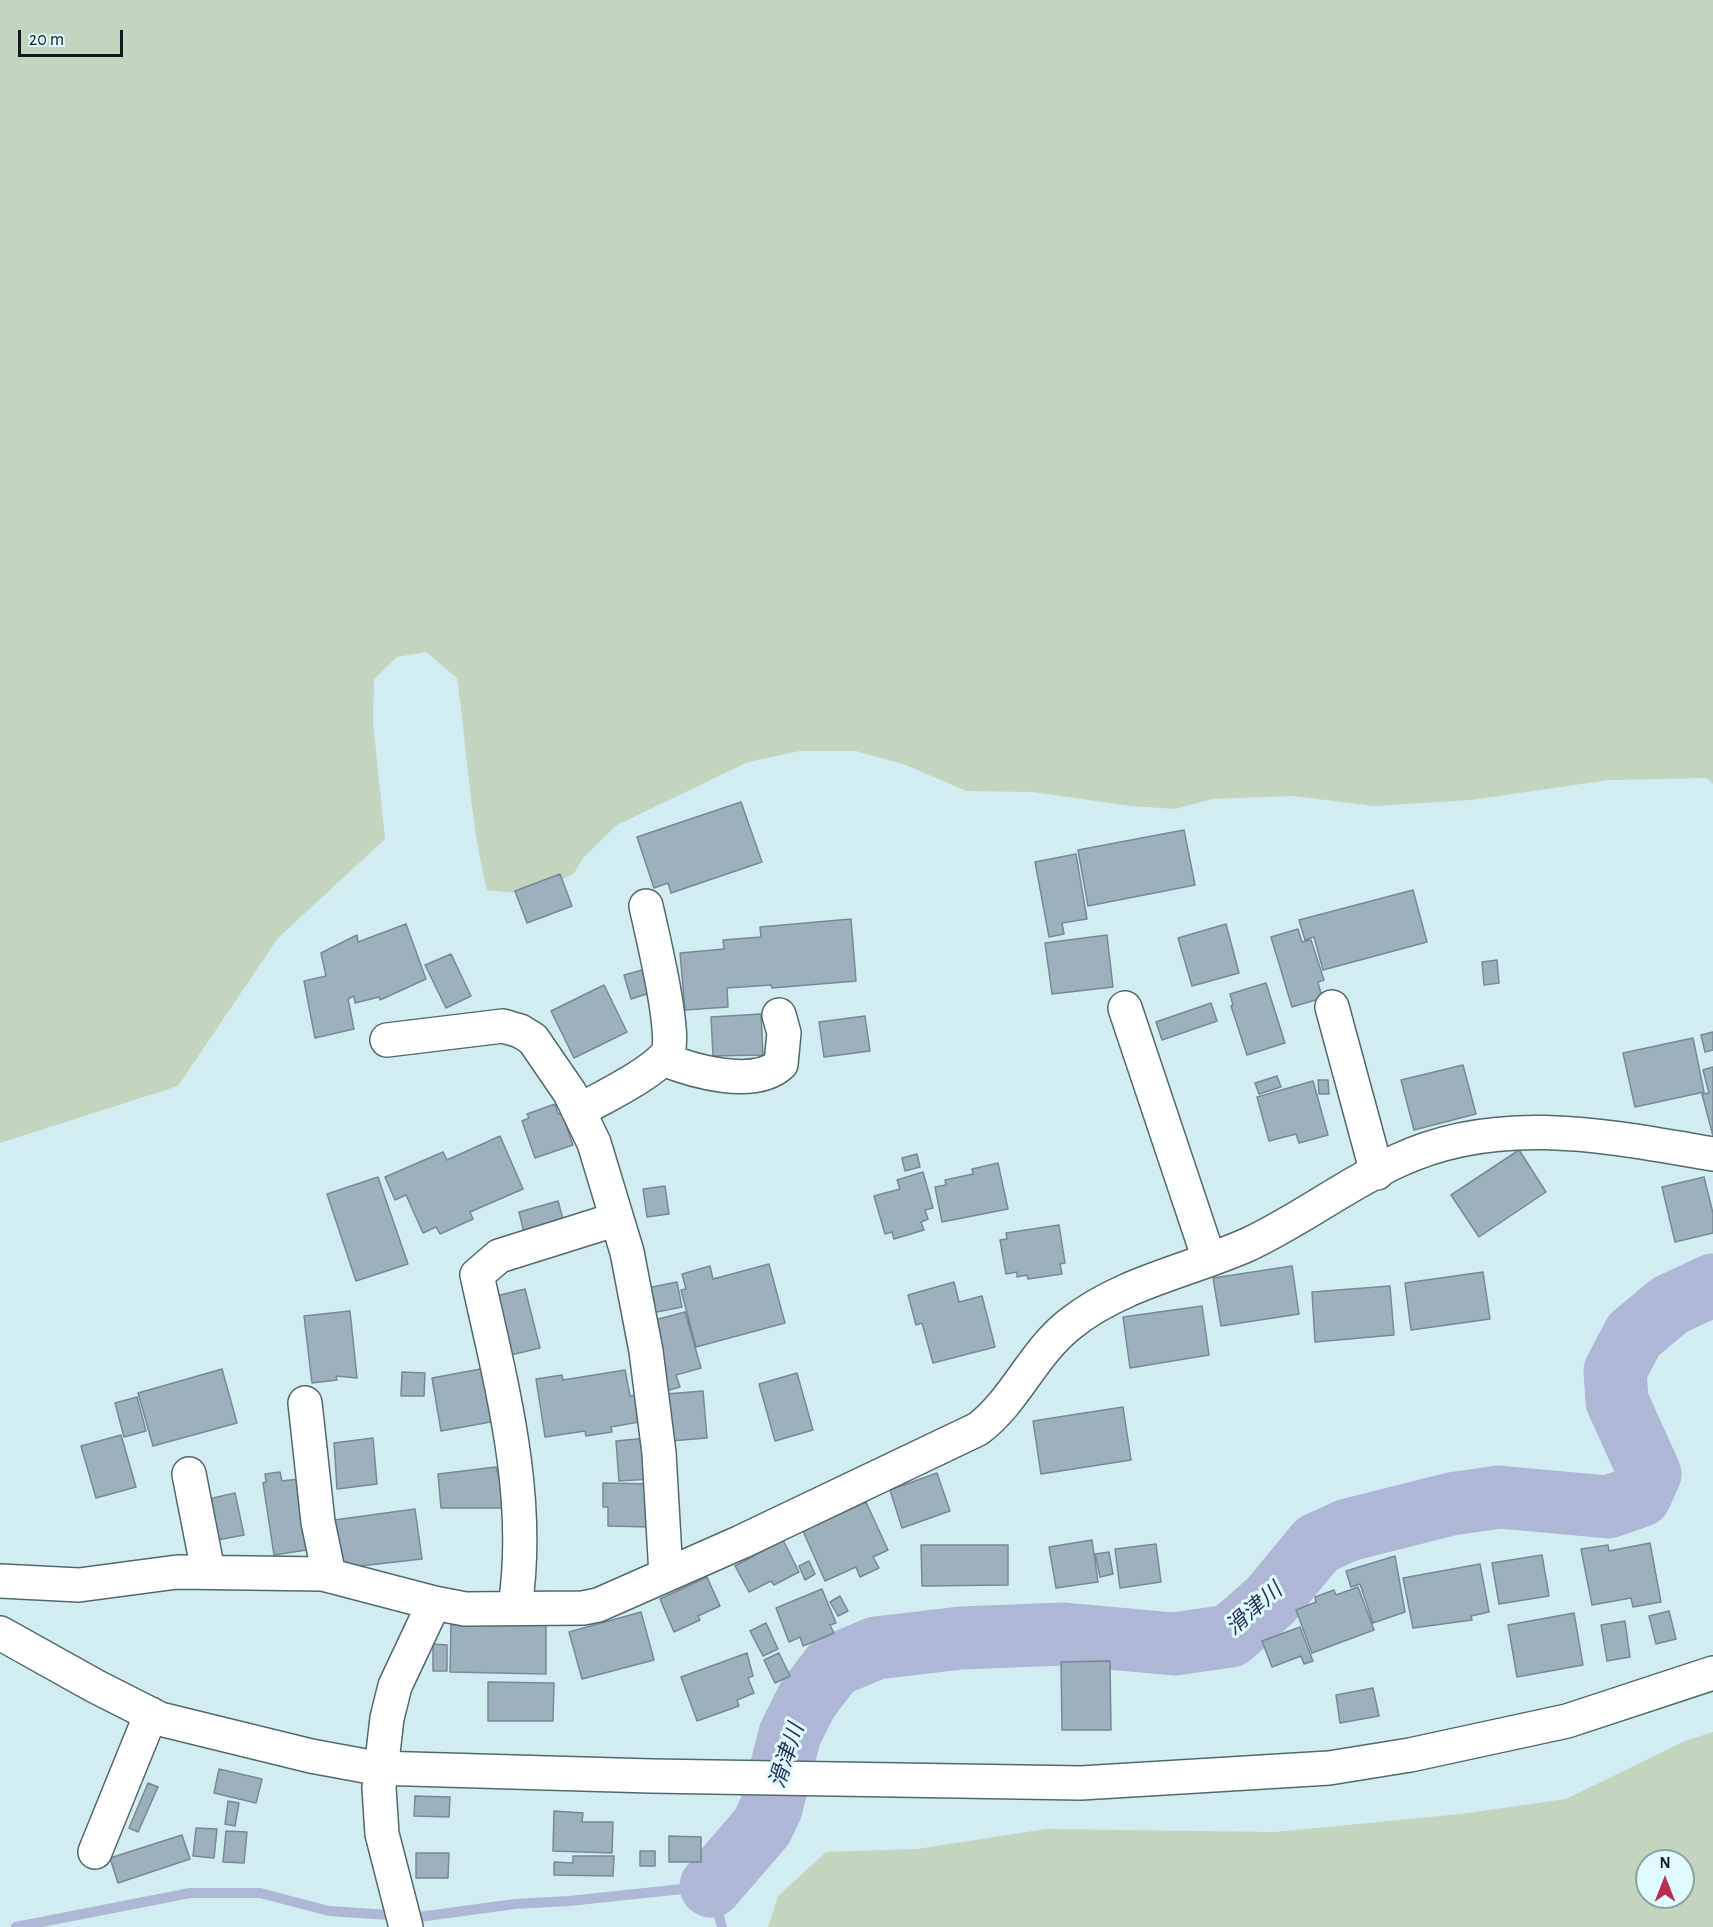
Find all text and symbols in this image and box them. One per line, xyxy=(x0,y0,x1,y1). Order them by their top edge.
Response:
scale bar xyxy=(21,18,126,56)
text: 20 m xyxy=(29,31,64,49)
water label: 滑津川 xyxy=(1220,1577,1288,1641)
water label: 滑津川 xyxy=(764,1721,810,1791)
north arrow xyxy=(1635,1849,1695,1909)
text: N xyxy=(1659,1855,1671,1871)

